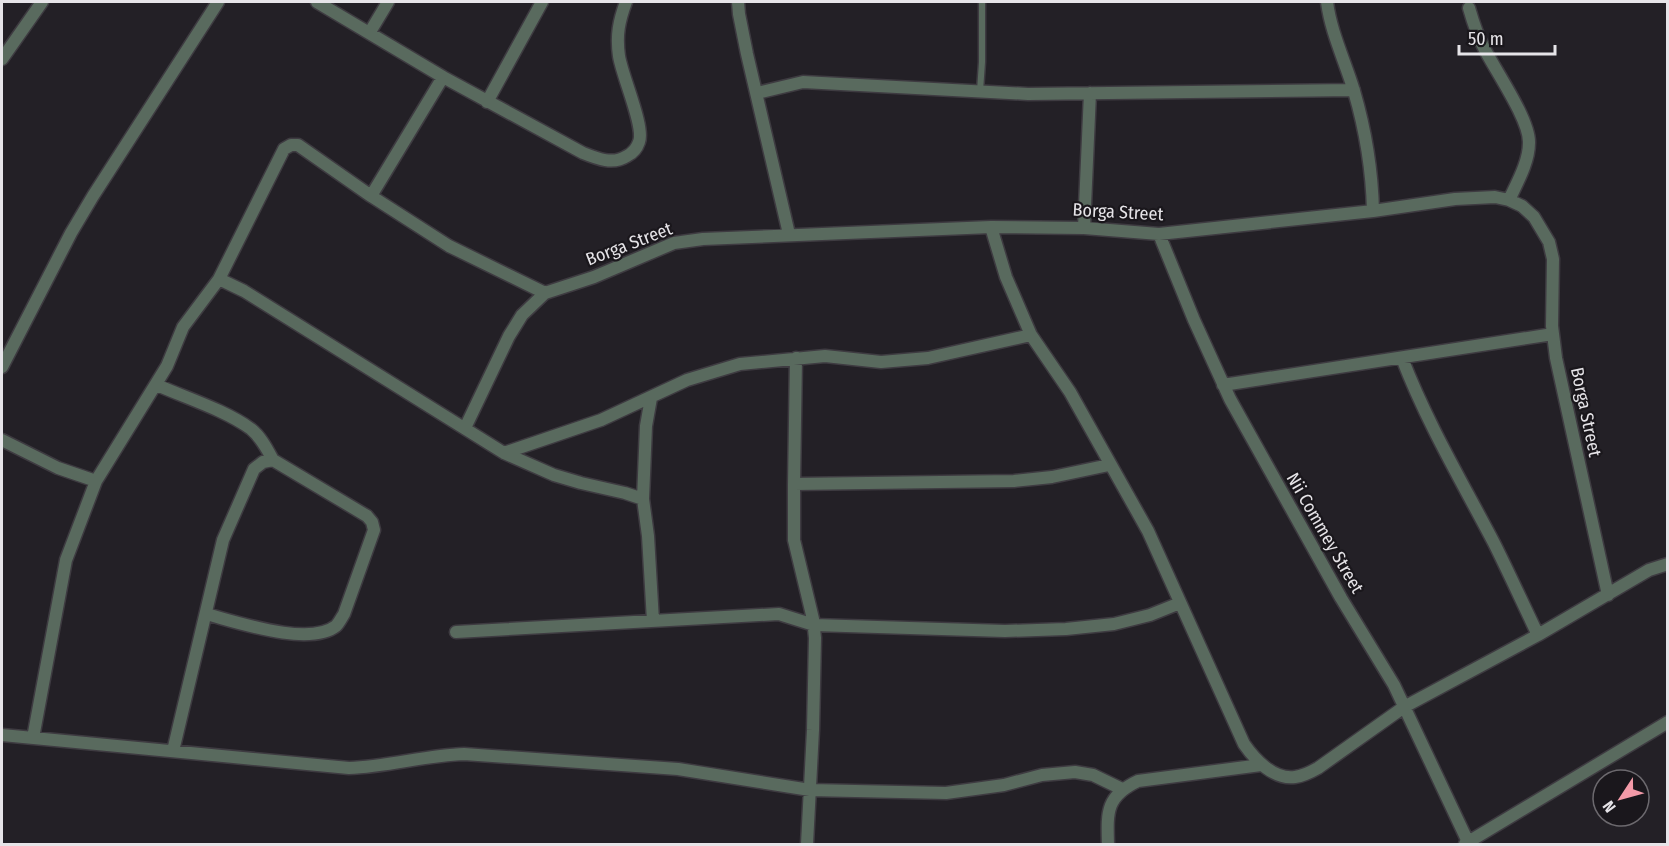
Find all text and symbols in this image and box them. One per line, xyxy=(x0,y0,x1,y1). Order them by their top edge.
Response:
scale bar xyxy=(1459,18,1555,56)
text: 50 m xyxy=(1468,28,1504,50)
street label: Borga Street xyxy=(1072,199,1164,225)
street label: Borga Street xyxy=(583,217,675,271)
street label: Borga Street xyxy=(1566,365,1606,459)
street label: Nii Commey Street xyxy=(1282,469,1368,597)
north arrow xyxy=(1591,768,1651,828)
text: N xyxy=(1599,797,1620,816)

